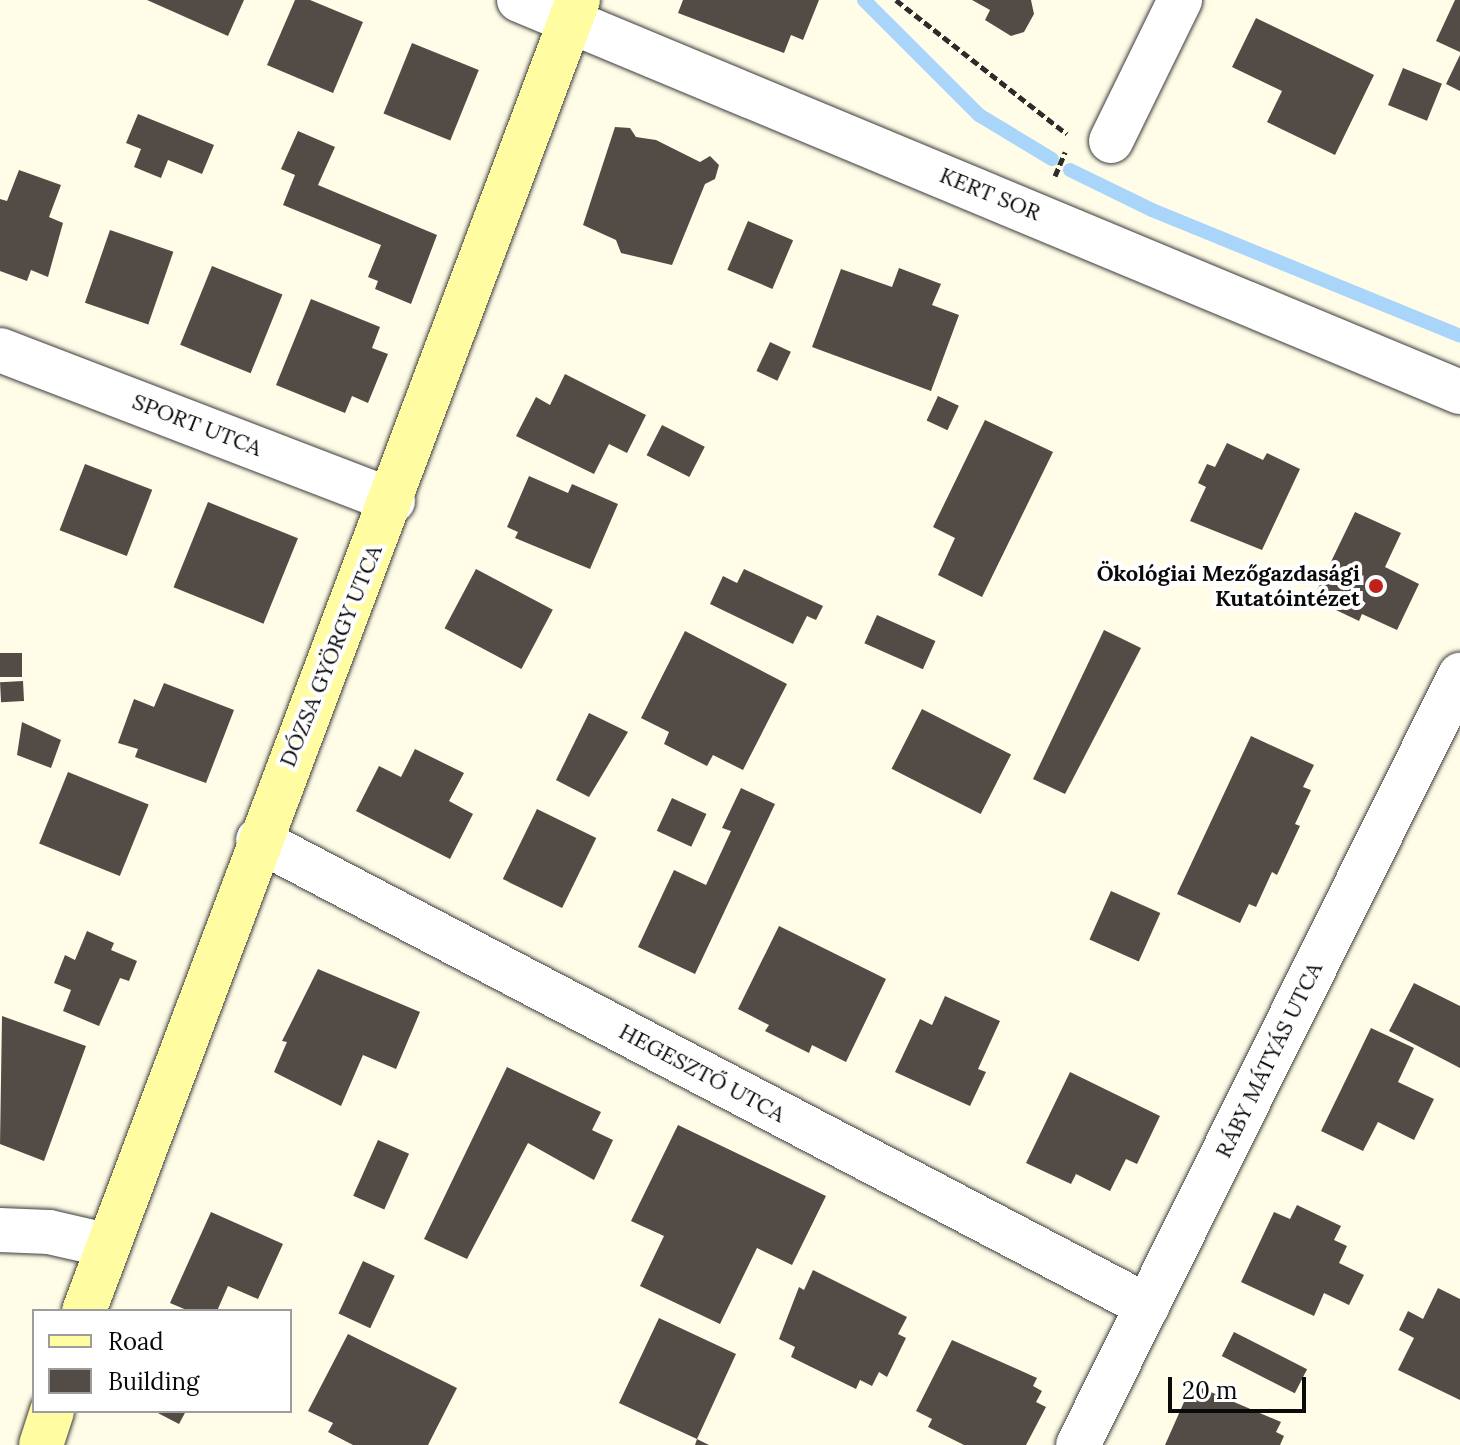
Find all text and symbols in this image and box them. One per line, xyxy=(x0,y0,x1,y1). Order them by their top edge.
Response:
street label: KERT SOR xyxy=(936,162,1044,226)
street label: SPORT UTCA xyxy=(129,388,265,462)
street label: DÓZSA GYÖRGY UTCA xyxy=(274,541,388,771)
place label: Ökológiai Mezőgazdasági Kutatóintézet xyxy=(1097,560,1360,612)
marker: Ökológiai Mezőgazdasági Kutatóintézet xyxy=(1367,577,1385,595)
street label: RÁBY MÁTYÁS UTCA xyxy=(1210,958,1328,1162)
street label: HEGESZTŐ UTCA xyxy=(615,1018,789,1128)
legend xyxy=(32,1309,292,1413)
text: Road xyxy=(108,1326,164,1357)
scale bar xyxy=(1172,1361,1310,1411)
text: Building xyxy=(108,1366,199,1397)
text: 20 m xyxy=(1182,1375,1238,1406)

